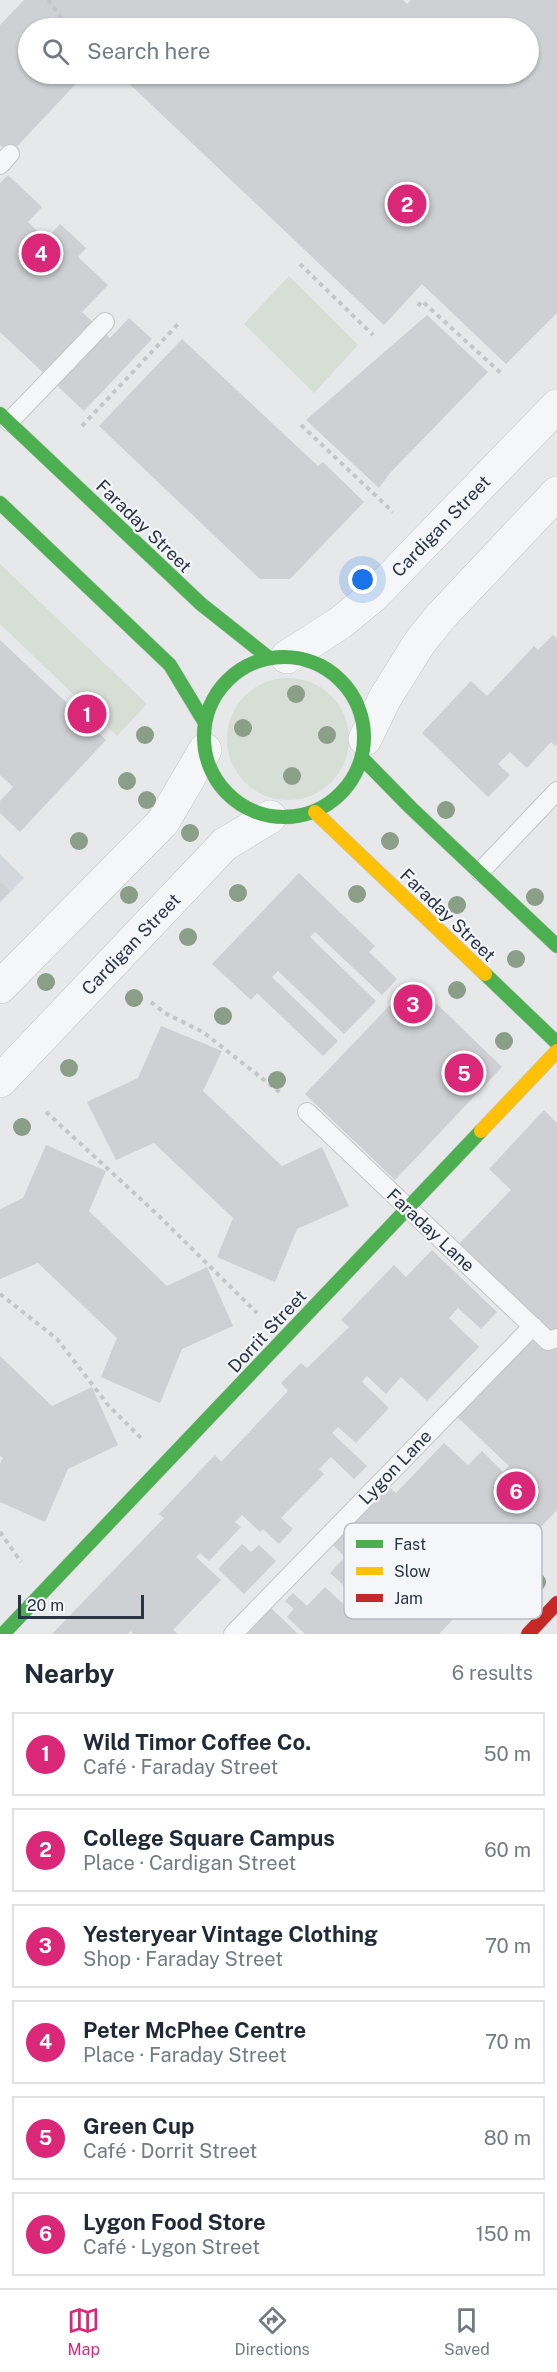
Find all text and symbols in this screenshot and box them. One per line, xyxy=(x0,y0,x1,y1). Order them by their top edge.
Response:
search box xyxy=(18,18,539,84)
icon: search xyxy=(39,35,72,68)
text: Search here xyxy=(87,38,211,64)
pin: 2 xyxy=(388,182,426,226)
pin: 4 xyxy=(22,230,60,276)
street label: Cardigan Street xyxy=(387,471,495,581)
street label: Faraday Street xyxy=(92,475,196,577)
your location xyxy=(348,565,377,594)
pin: 1 xyxy=(68,692,106,736)
street label: Faraday Street xyxy=(396,864,500,966)
street label: Cardigan Street xyxy=(77,889,185,999)
pin: 3 xyxy=(394,982,432,1026)
pin: 5 xyxy=(444,1050,484,1096)
street label: Faraday Lane xyxy=(383,1184,479,1276)
street label: Dorrit Street xyxy=(223,1285,311,1377)
street label: Lygon Lane xyxy=(354,1425,436,1509)
pin: 6 xyxy=(496,1468,536,1514)
legend xyxy=(344,1523,542,1619)
text: Fast xyxy=(394,1535,426,1554)
text: Slow xyxy=(394,1562,431,1581)
text: Jam xyxy=(394,1589,423,1608)
scale bar xyxy=(18,1592,144,1620)
text: 20 m xyxy=(27,1596,64,1615)
text: Nearby xyxy=(24,1658,114,1689)
text: 6 results xyxy=(452,1661,533,1685)
text: Wild Timor Coffee Co. xyxy=(83,1729,311,1755)
text: 1 xyxy=(41,1742,50,1766)
text: 50 m xyxy=(484,1742,531,1766)
text: Café · Faraday Street xyxy=(83,1755,278,1779)
text: College Square Campus xyxy=(83,1825,335,1851)
text: 2 xyxy=(39,1838,52,1862)
text: 60 m xyxy=(484,1838,531,1862)
text: Place · Cardigan Street xyxy=(83,1851,296,1875)
text: Yesteryear Vintage Clothing xyxy=(83,1921,378,1947)
text: 3 xyxy=(39,1934,52,1958)
text: 70 m xyxy=(485,1934,531,1958)
text: Shop · Faraday Street xyxy=(83,1947,283,1971)
text: Peter McPhee Centre xyxy=(83,2017,306,2043)
text: 4 xyxy=(39,2030,52,2054)
text: 70 m xyxy=(485,2030,531,2054)
text: Place · Faraday Street xyxy=(83,2043,287,2067)
text: Green Cup xyxy=(83,2113,194,2139)
text: 5 xyxy=(39,2126,52,2150)
text: 80 m xyxy=(484,2126,531,2150)
text: Café · Dorrit Street xyxy=(83,2139,257,2163)
text: Lygon Food Store xyxy=(83,2209,266,2235)
text: 6 xyxy=(39,2222,52,2246)
text: 150 m xyxy=(476,2222,531,2246)
text: Café · Lygon Street xyxy=(83,2235,260,2259)
tab: Map xyxy=(67,2304,100,2359)
tab: Directions xyxy=(235,2304,310,2359)
tab: Saved xyxy=(444,2304,490,2359)

